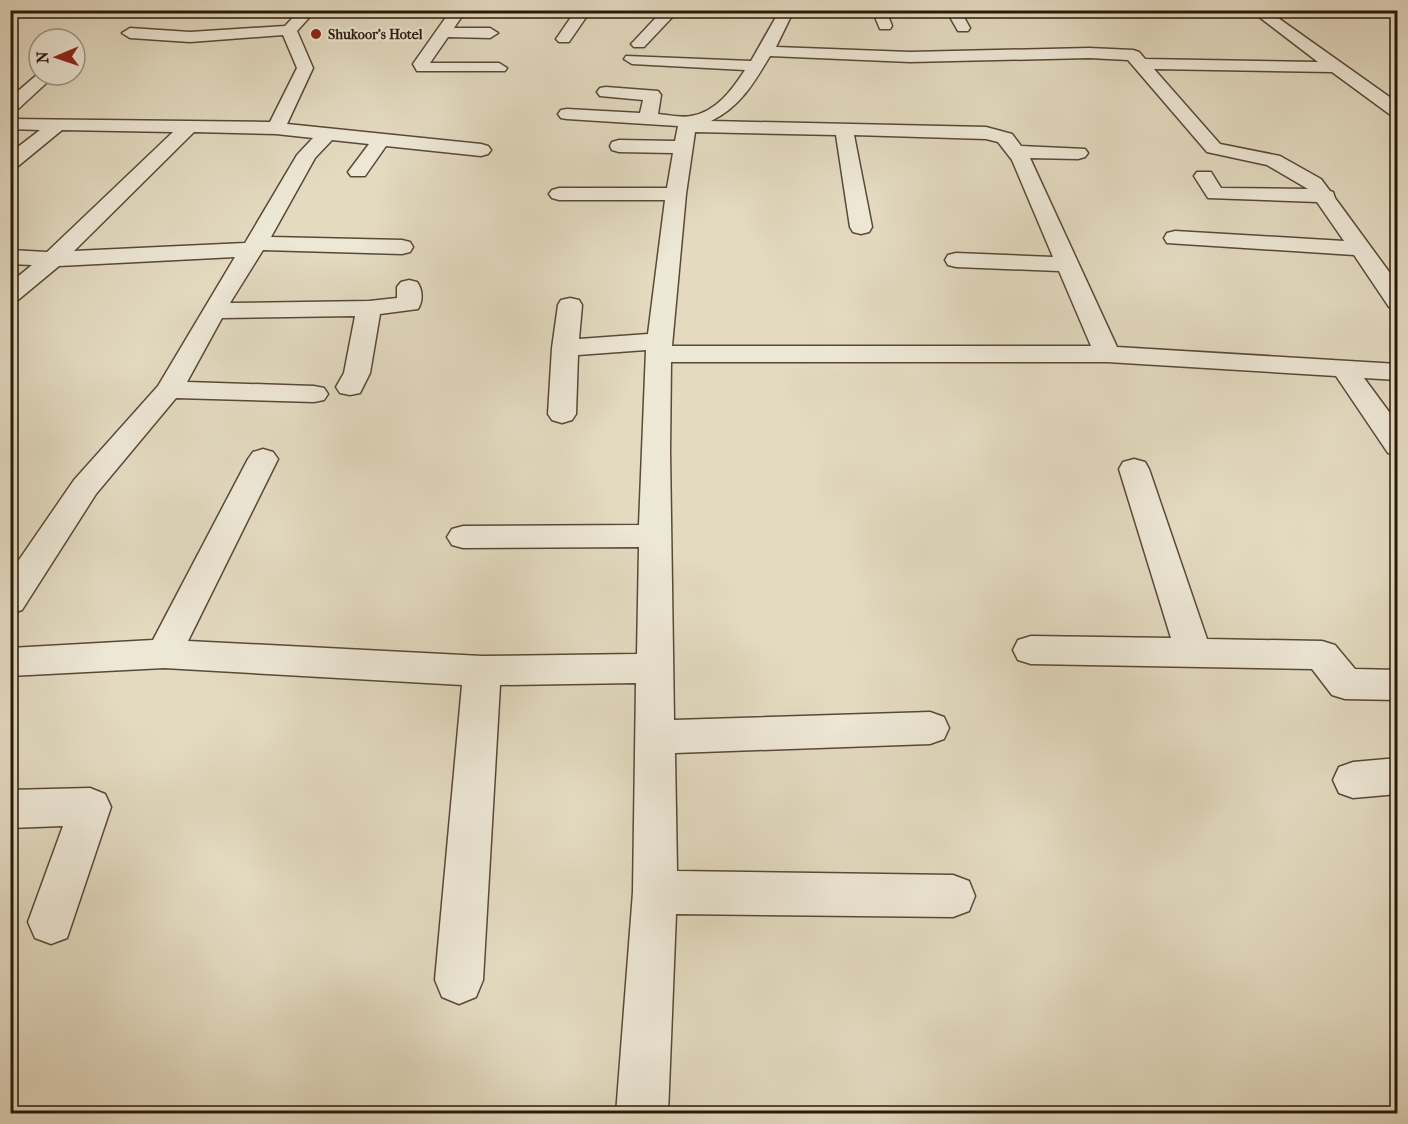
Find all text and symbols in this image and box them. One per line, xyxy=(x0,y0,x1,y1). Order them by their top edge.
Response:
place label: Shukoor's Hotel xyxy=(328,26,423,43)
north arrow xyxy=(27,27,87,87)
marker: Shukoor's Hotel xyxy=(309,27,323,41)
text: N xyxy=(33,50,52,64)

